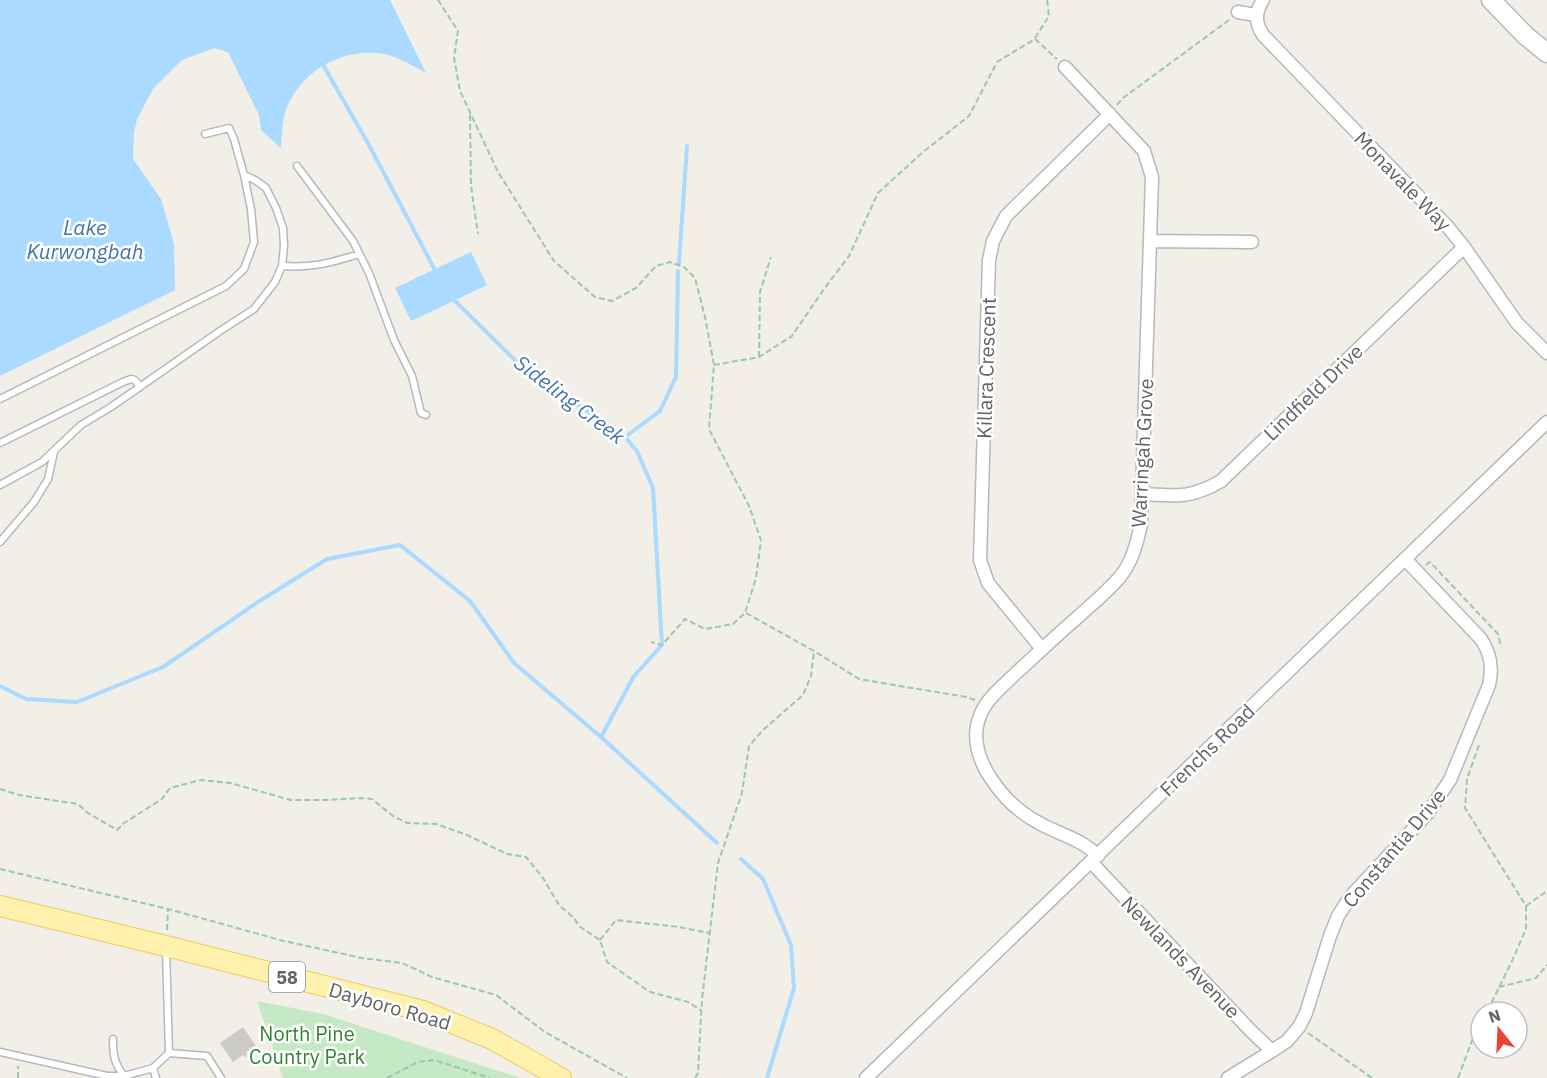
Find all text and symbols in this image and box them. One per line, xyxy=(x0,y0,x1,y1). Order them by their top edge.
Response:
street label: Monavale Way xyxy=(1348,125,1458,237)
water label: Lake Kurwongbah xyxy=(26,213,144,265)
street label: Killara Crescent xyxy=(970,297,1002,439)
street label: Lindfield Drive xyxy=(1257,338,1369,446)
water label: Sideling Creek xyxy=(509,348,632,450)
street label: Warringah Grove xyxy=(1125,378,1159,528)
street label: Frenchs Road xyxy=(1154,698,1260,802)
street label: Constantia Drive xyxy=(1336,783,1452,913)
street label: Newlands Avenue xyxy=(1115,890,1247,1024)
road number: 58 xyxy=(269,962,305,992)
street label: Dayboro Road xyxy=(326,976,454,1036)
north arrow xyxy=(1469,1000,1529,1060)
text: N xyxy=(1486,1004,1503,1027)
park label: North Pine Country Park xyxy=(249,1020,365,1070)

